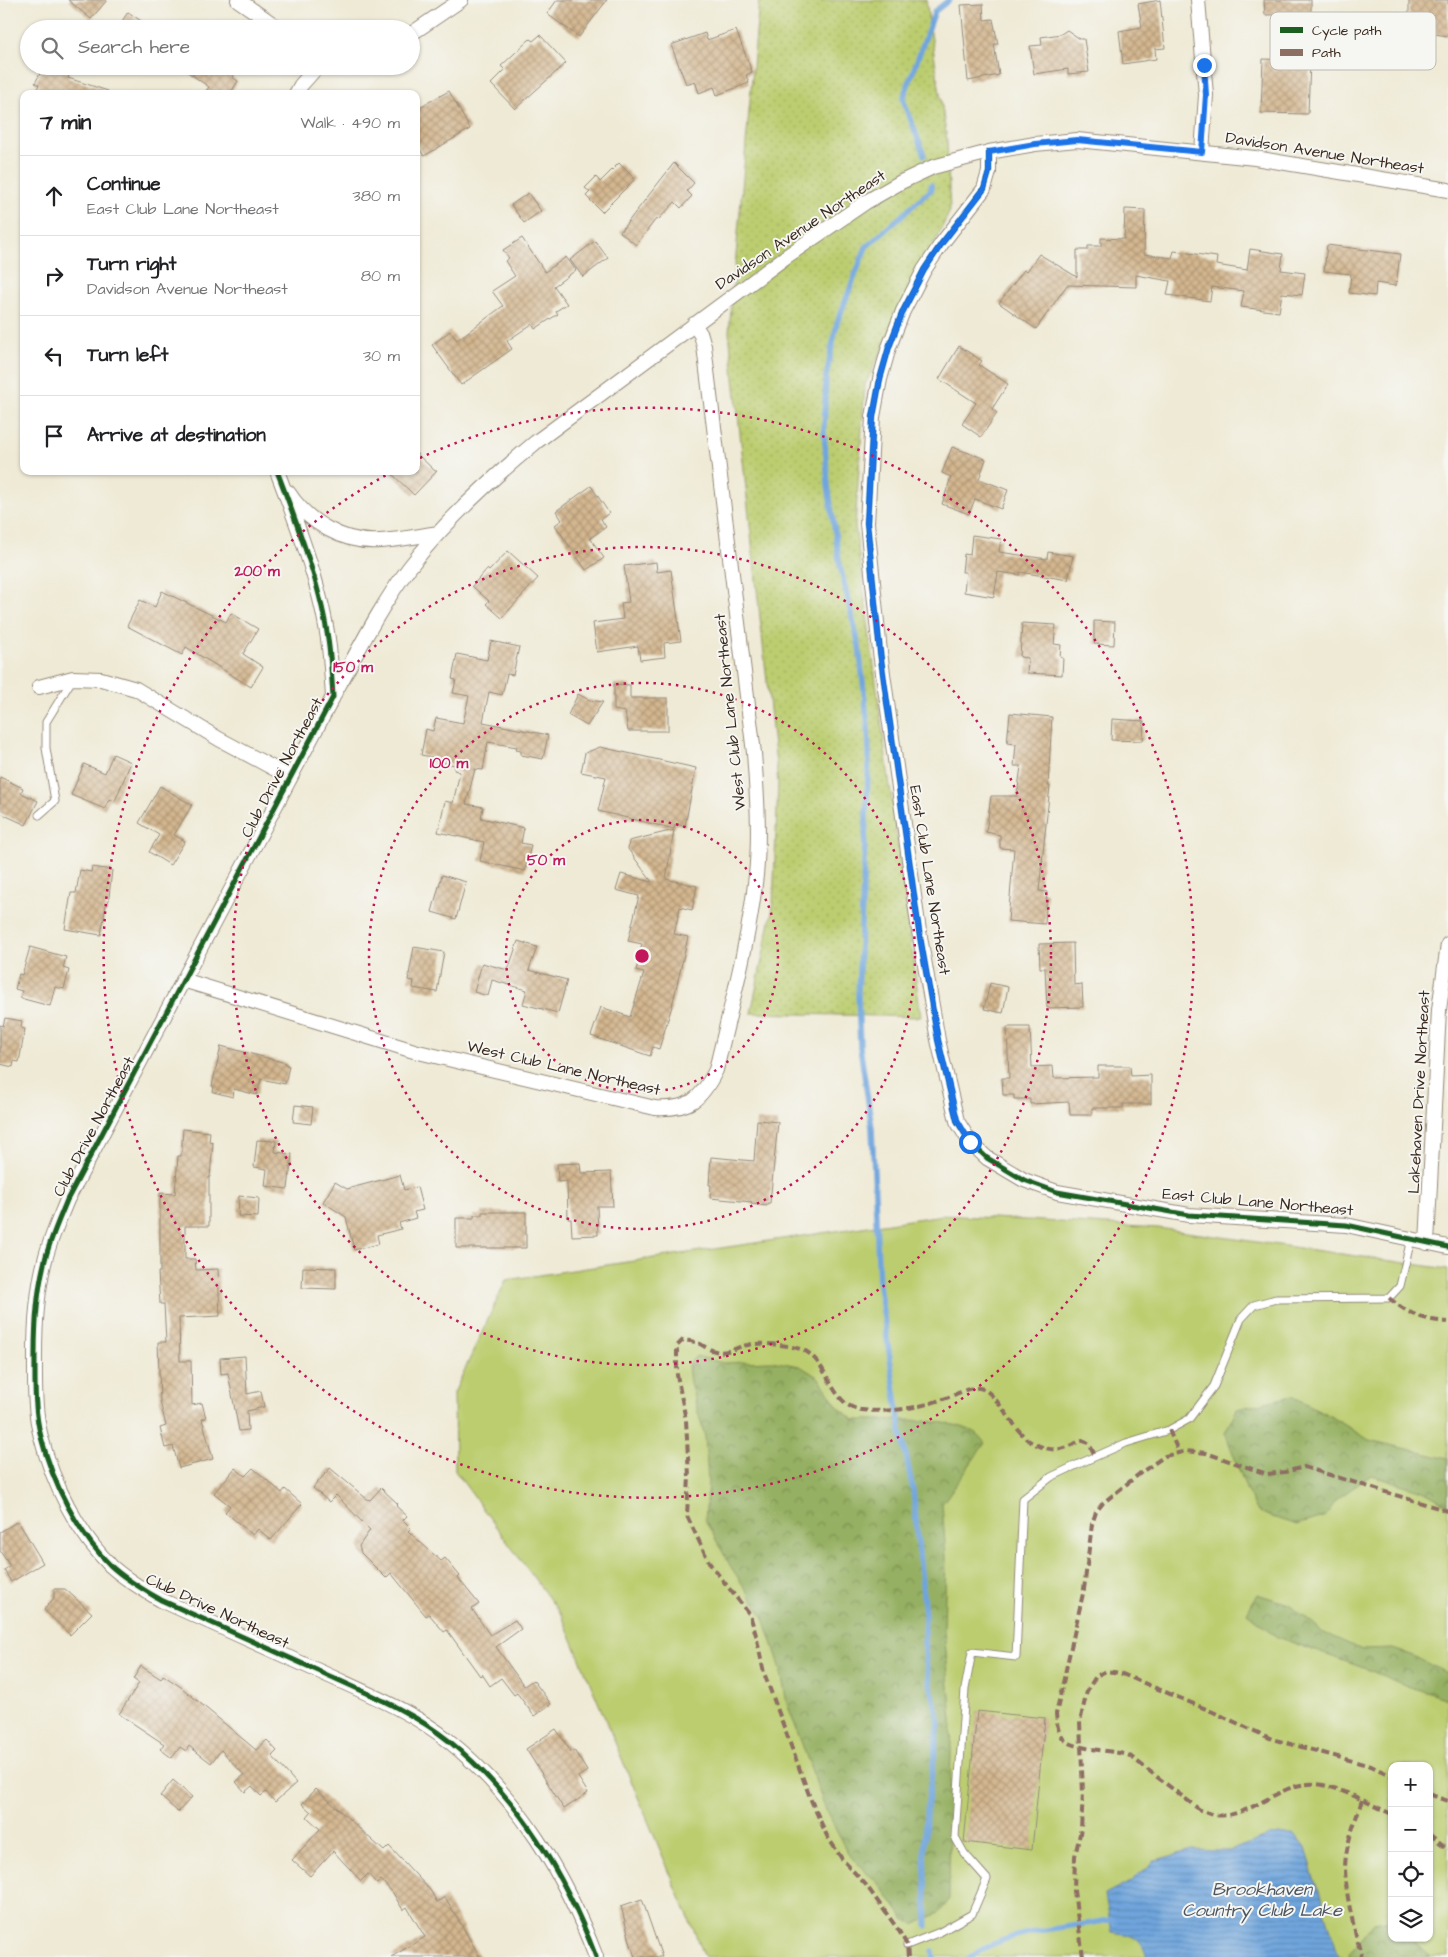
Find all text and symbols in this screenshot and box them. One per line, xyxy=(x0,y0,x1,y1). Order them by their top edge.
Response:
legend xyxy=(1270,12,1436,70)
search box xyxy=(20,20,420,75)
text: Cycle path xyxy=(1312,21,1381,41)
icon: search xyxy=(38,34,66,62)
text: Search here xyxy=(78,34,190,61)
text: Path xyxy=(1312,43,1341,63)
route end xyxy=(1193,54,1216,77)
text: 7 min xyxy=(40,108,91,137)
text: Walk · 490 m xyxy=(300,112,400,134)
street label: Davidson Avenue Northeast xyxy=(1224,126,1426,180)
street label: Davidson Avenue Northeast xyxy=(711,164,890,295)
text: Continue xyxy=(87,171,161,198)
icon: ahead xyxy=(40,182,68,210)
text: 380 m xyxy=(353,185,400,207)
text: East Club Lane Northeast xyxy=(87,198,279,220)
text: Turn right xyxy=(87,251,176,278)
icon: right xyxy=(40,262,68,290)
text: 80 m xyxy=(361,265,400,287)
text: Davidson Avenue Northeast xyxy=(87,278,288,300)
icon: left xyxy=(40,342,68,370)
text: Turn left xyxy=(87,342,168,369)
text: 30 m xyxy=(363,345,400,367)
icon: arrive xyxy=(40,422,68,450)
text: Arrive at destination xyxy=(87,422,266,449)
text: 200 m xyxy=(233,561,280,582)
street label: West Club Lane Northeast xyxy=(709,612,751,811)
text: 150 m xyxy=(333,657,373,678)
street label: Club Drive Northeast xyxy=(236,693,328,841)
text: 100 m xyxy=(430,753,469,774)
street label: East Club Lane Northeast xyxy=(904,784,956,977)
text: 50 m xyxy=(527,850,565,871)
centre of rings xyxy=(633,947,651,965)
street label: Lakehaven Drive Northeast xyxy=(1403,989,1435,1194)
street label: West Club Lane Northeast xyxy=(465,1035,663,1101)
street label: Club Drive Northeast xyxy=(48,1052,140,1200)
route start xyxy=(959,1131,982,1154)
street label: East Club Lane Northeast xyxy=(1161,1183,1355,1221)
street label: Club Drive Northeast xyxy=(142,1568,293,1654)
map controls xyxy=(1388,1762,1433,1942)
button: + xyxy=(1388,1762,1433,1807)
button: − xyxy=(1388,1807,1433,1852)
button: locate xyxy=(1388,1852,1433,1897)
water label: Brookhaven Country Club Lake xyxy=(1182,1877,1343,1924)
button: layers xyxy=(1388,1897,1433,1942)

